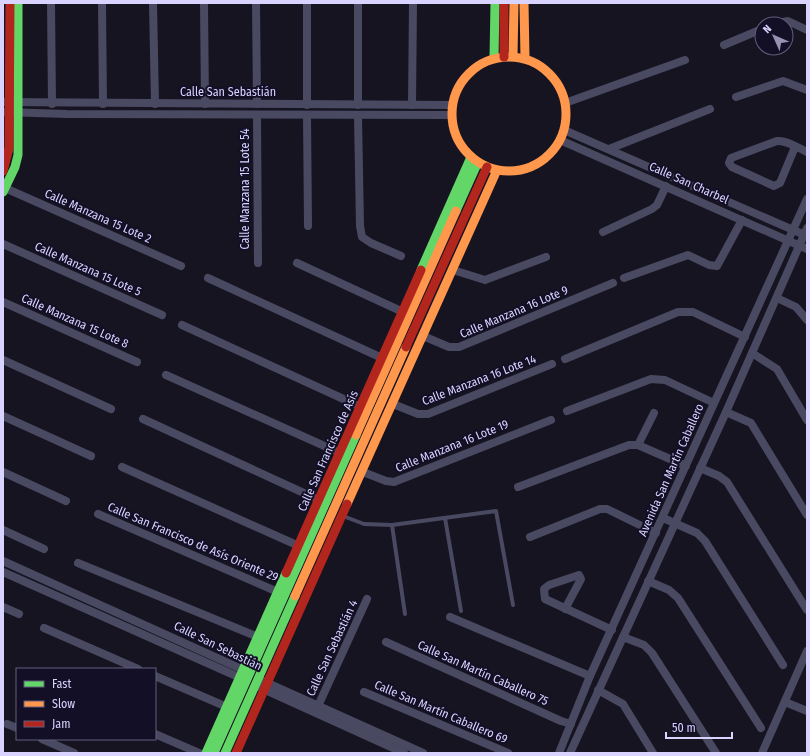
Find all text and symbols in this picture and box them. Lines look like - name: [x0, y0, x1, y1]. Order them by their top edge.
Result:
- north arrow: [754, 16, 794, 56]
- text: N: [760, 22, 774, 36]
- street label: Calle San Sebastián: [180, 85, 276, 99]
- street label: Calle Manzana 15 Lote 54: [238, 128, 252, 250]
- street label: Calle San Charbel: [647, 159, 731, 207]
- street label: Calle Manzana 15 Lote 2: [43, 186, 153, 246]
- street label: Calle Manzana 15 Lote 5: [32, 239, 144, 299]
- street label: Calle Manzana 16 Lote 9: [458, 283, 570, 341]
- street label: Calle Manzana 15 Lote 8: [19, 291, 131, 351]
- street label: Calle Manzana 16 Lote 14: [420, 352, 538, 408]
- street label: Calle San Francisco de Asís: [295, 388, 361, 514]
- street label: Avenida San Martín Caballero: [635, 401, 707, 539]
- street label: Calle Manzana 16 Lote 19: [393, 417, 511, 475]
- street label: Calle San Francisco de Asís Oriente 29: [106, 500, 281, 584]
- street label: Calle San Sebastián 4: [304, 597, 361, 698]
- street label: Calle San Sebastián: [172, 619, 264, 673]
- street label: Calle San Martín Caballero 75: [415, 638, 551, 708]
- legend: [16, 668, 156, 740]
- text: Fast: [52, 677, 71, 691]
- street label: Calle San Martín Caballero 69: [372, 678, 510, 746]
- text: Slow: [52, 697, 75, 711]
- scale bar: [666, 714, 732, 740]
- text: Jam: [52, 717, 70, 731]
- text: 50 m: [672, 721, 696, 735]

